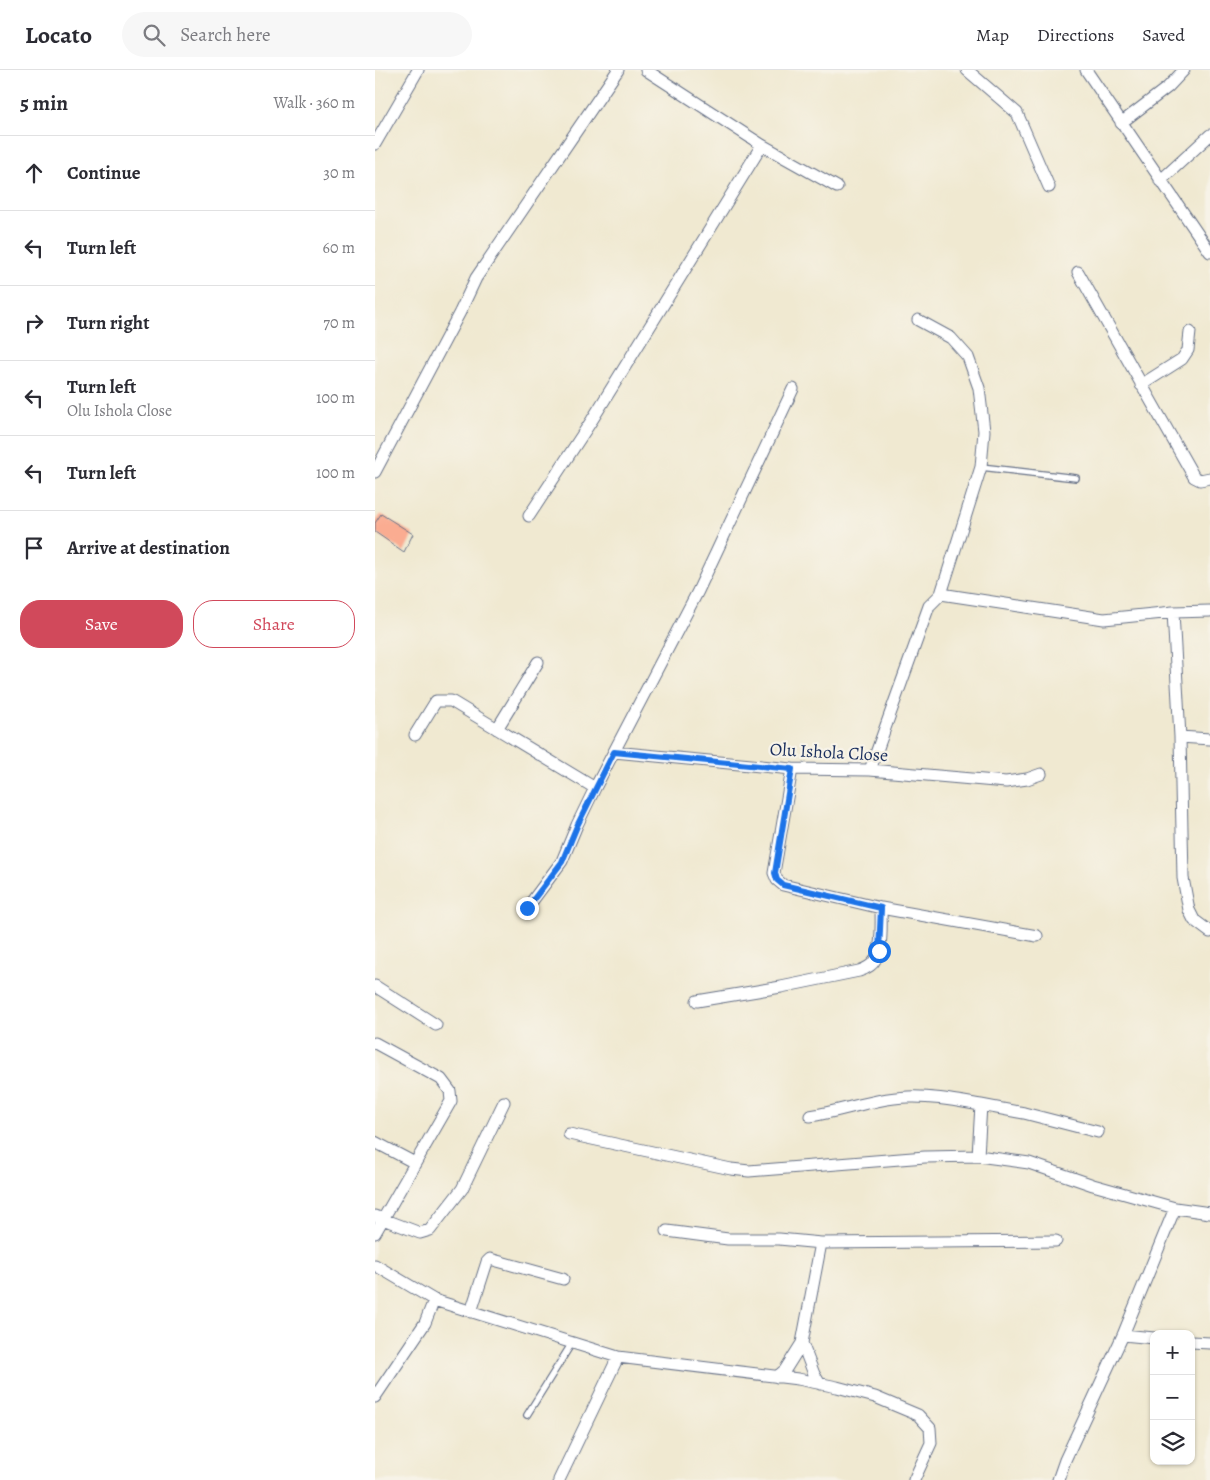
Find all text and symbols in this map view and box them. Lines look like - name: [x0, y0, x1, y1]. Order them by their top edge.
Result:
- search box: [122, 12, 472, 57]
- text: Locato: [25, 19, 92, 51]
- icon: search: [140, 21, 168, 49]
- text: Search here: [180, 22, 271, 48]
- text: Map: [976, 23, 1009, 47]
- text: Directions: [1037, 23, 1114, 47]
- text: Saved: [1142, 23, 1185, 47]
- text: 5 min: [20, 89, 68, 117]
- text: Walk · 360 m: [273, 92, 355, 114]
- icon: ahead: [20, 159, 48, 187]
- text: Continue: [67, 160, 141, 186]
- text: 30 m: [323, 162, 355, 184]
- icon: left: [20, 234, 48, 262]
- text: Turn left: [67, 235, 136, 261]
- text: 60 m: [323, 237, 355, 259]
- icon: right: [20, 309, 48, 337]
- text: Turn right: [67, 310, 149, 336]
- text: 70 m: [323, 312, 355, 334]
- text: Turn left: [67, 374, 136, 400]
- icon: left: [20, 384, 48, 412]
- text: 100 m: [316, 387, 355, 409]
- text: Olu Ishola Close: [67, 400, 172, 422]
- icon: left: [20, 459, 48, 487]
- text: Turn left: [67, 460, 136, 486]
- text: 100 m: [316, 462, 355, 484]
- icon: arrive: [20, 534, 48, 562]
- text: Arrive at destination: [67, 535, 230, 561]
- button: Save: [20, 600, 183, 648]
- button: Share: [193, 600, 355, 648]
- street label: Olu Ishola Close: [769, 737, 889, 767]
- route end: [516, 897, 539, 920]
- route start: [868, 940, 891, 963]
- map controls: [1150, 1330, 1195, 1465]
- button: +: [1150, 1330, 1195, 1375]
- button: −: [1150, 1375, 1195, 1420]
- button: layers: [1150, 1420, 1195, 1465]

